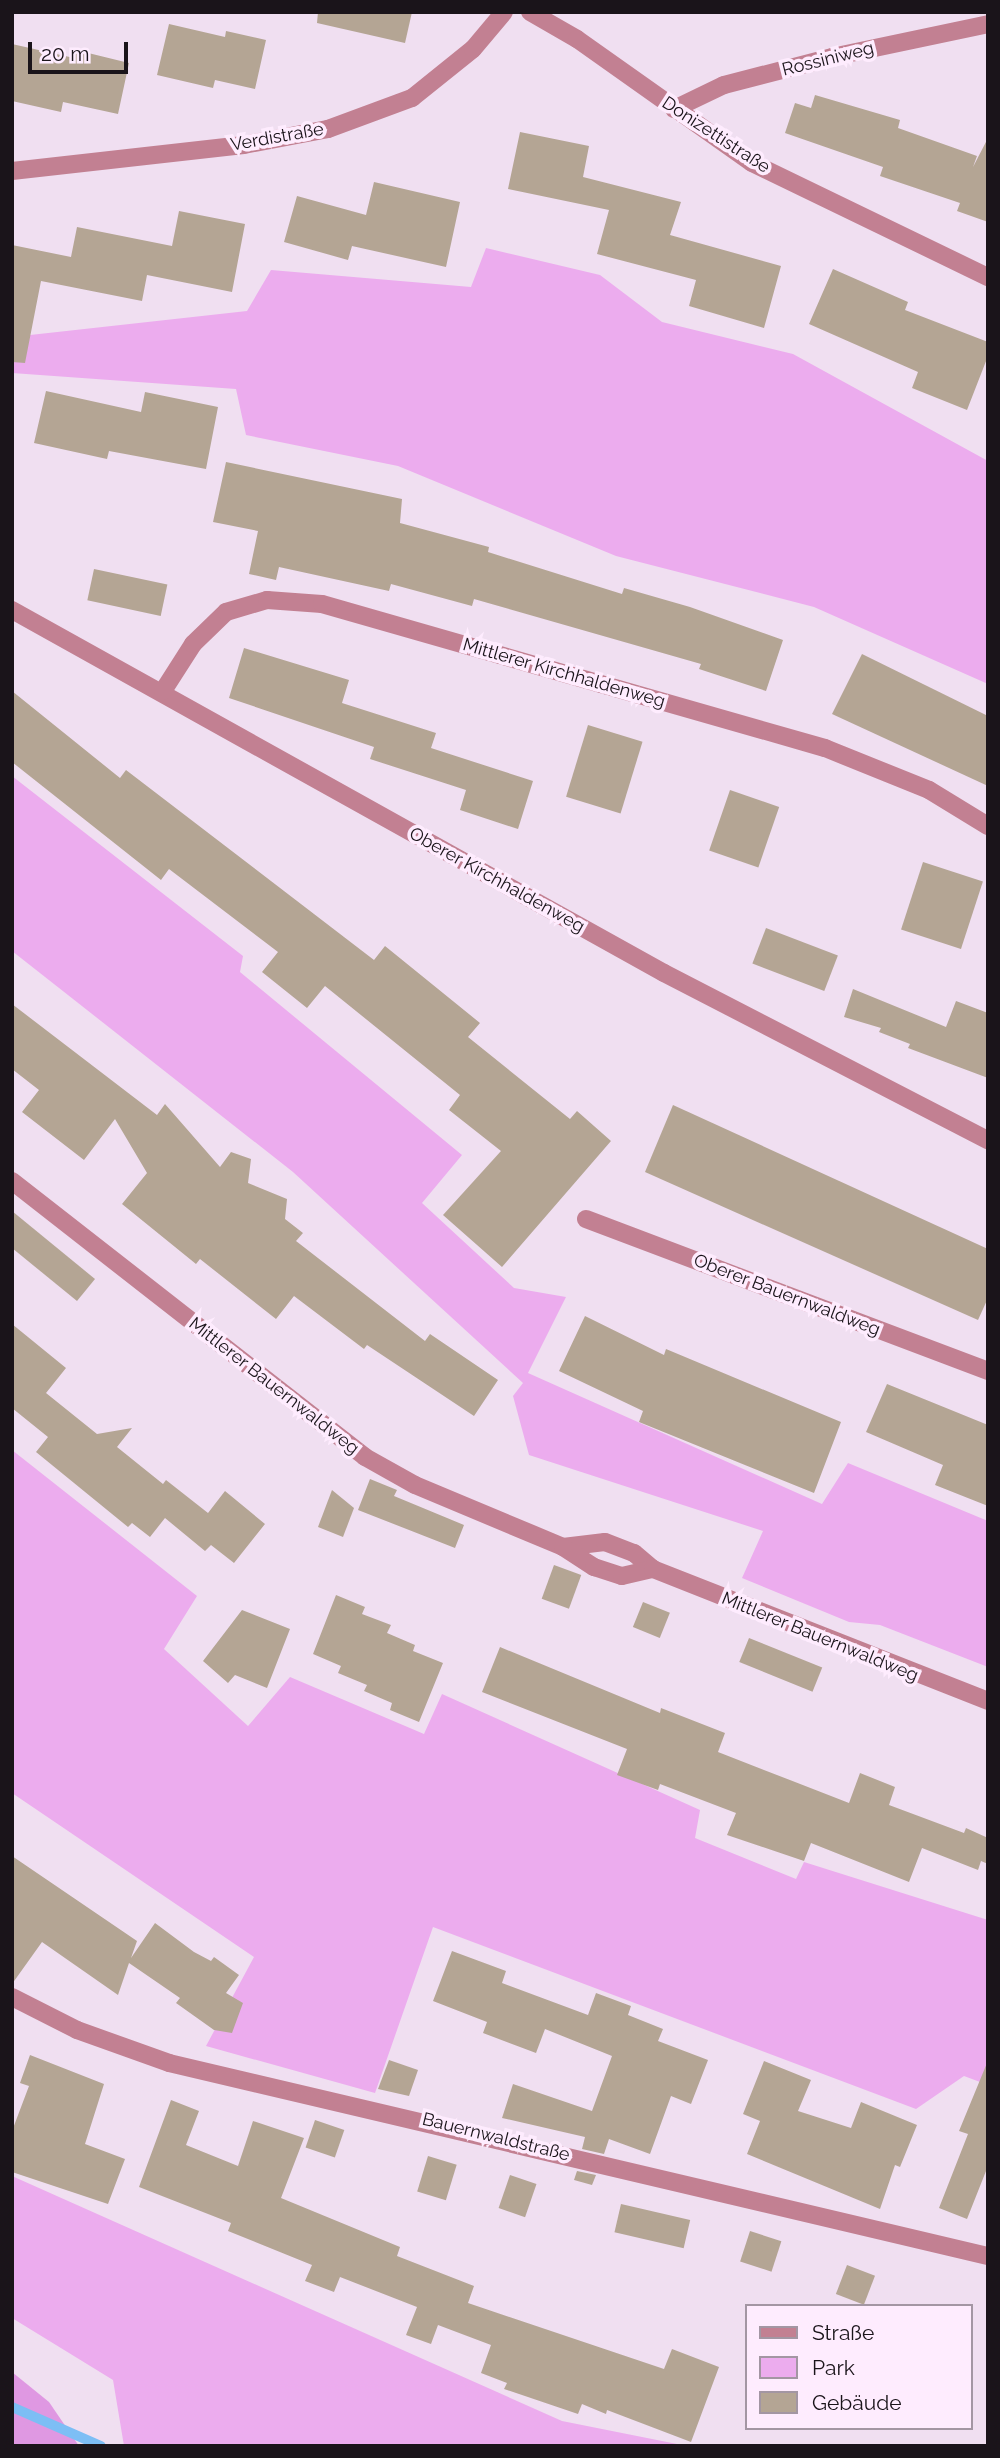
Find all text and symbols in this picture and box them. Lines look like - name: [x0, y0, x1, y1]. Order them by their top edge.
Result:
- scale bar: [32, 28, 131, 72]
- street label: Rossiniweg: [780, 37, 876, 81]
- text: 20 m: [41, 41, 89, 66]
- street label: Donizettistraße: [658, 92, 774, 178]
- street label: Verdistraße: [229, 118, 325, 156]
- street label: Mittlerer Kirchhaldenweg: [460, 634, 668, 712]
- street label: Oberer Kirchhaldenweg: [405, 823, 589, 937]
- street label: Oberer Bauernwaldweg: [690, 1249, 884, 1341]
- street label: Mittlerer Bauernwaldweg: [184, 1313, 364, 1459]
- street label: Mittlerer Bauernwaldweg: [718, 1588, 922, 1686]
- street label: Bauernwaldstraße: [420, 2108, 572, 2166]
- legend: [744, 2304, 972, 2430]
- text: Straße: [812, 2320, 874, 2345]
- text: Park: [812, 2355, 855, 2380]
- text: Gebäude: [812, 2390, 902, 2415]

